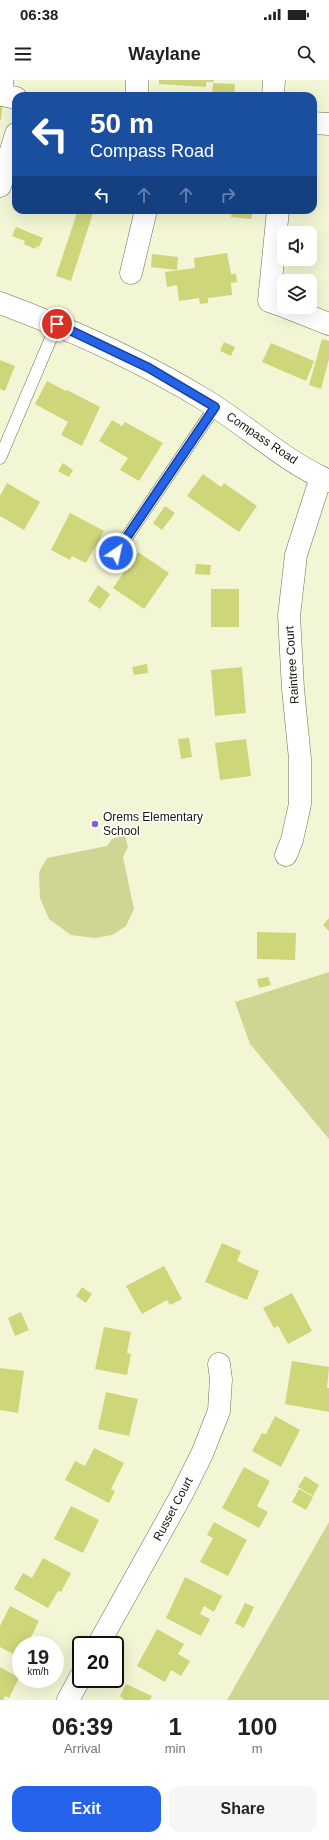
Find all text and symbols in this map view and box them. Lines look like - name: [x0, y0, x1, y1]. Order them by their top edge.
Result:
- text: 06:38: [20, 6, 58, 23]
- icon: menu: [12, 43, 34, 65]
- icon: search: [295, 43, 317, 65]
- text: Waylane: [128, 44, 201, 64]
- icon: left: [24, 108, 76, 160]
- text: 50 m: [90, 108, 154, 139]
- text: Compass Road: [90, 141, 214, 161]
- icon: left: [91, 184, 113, 206]
- icon: ahead: [133, 184, 155, 206]
- icon: ahead: [175, 184, 197, 206]
- icon: right: [217, 184, 239, 206]
- map controls: [277, 226, 317, 314]
- button: sound: [277, 226, 317, 266]
- button: layers: [277, 274, 317, 314]
- pin: [40, 307, 74, 341]
- icon: arrive: [46, 313, 68, 335]
- street label: Compass Road: [224, 409, 300, 467]
- position arrow: [95, 532, 137, 574]
- street label: Raintree Court: [282, 625, 302, 704]
- place label: Orems Elementary School: [103, 810, 203, 838]
- marker: Orems Elementary School: [90, 819, 100, 829]
- street label: Russet Court: [150, 1474, 196, 1543]
- speed limit sign: 20: [72, 1636, 124, 1688]
- text: 19: [27, 1646, 49, 1668]
- text: km/h: [27, 1666, 49, 1677]
- text: 06:39: [52, 1713, 113, 1740]
- text: 1: [168, 1713, 182, 1740]
- text: 100: [237, 1713, 277, 1740]
- text: Arrival: [64, 1741, 101, 1756]
- text: min: [165, 1741, 186, 1756]
- text: m: [252, 1741, 263, 1756]
- button: Exit: [12, 1786, 161, 1832]
- button: Share: [169, 1786, 317, 1832]

